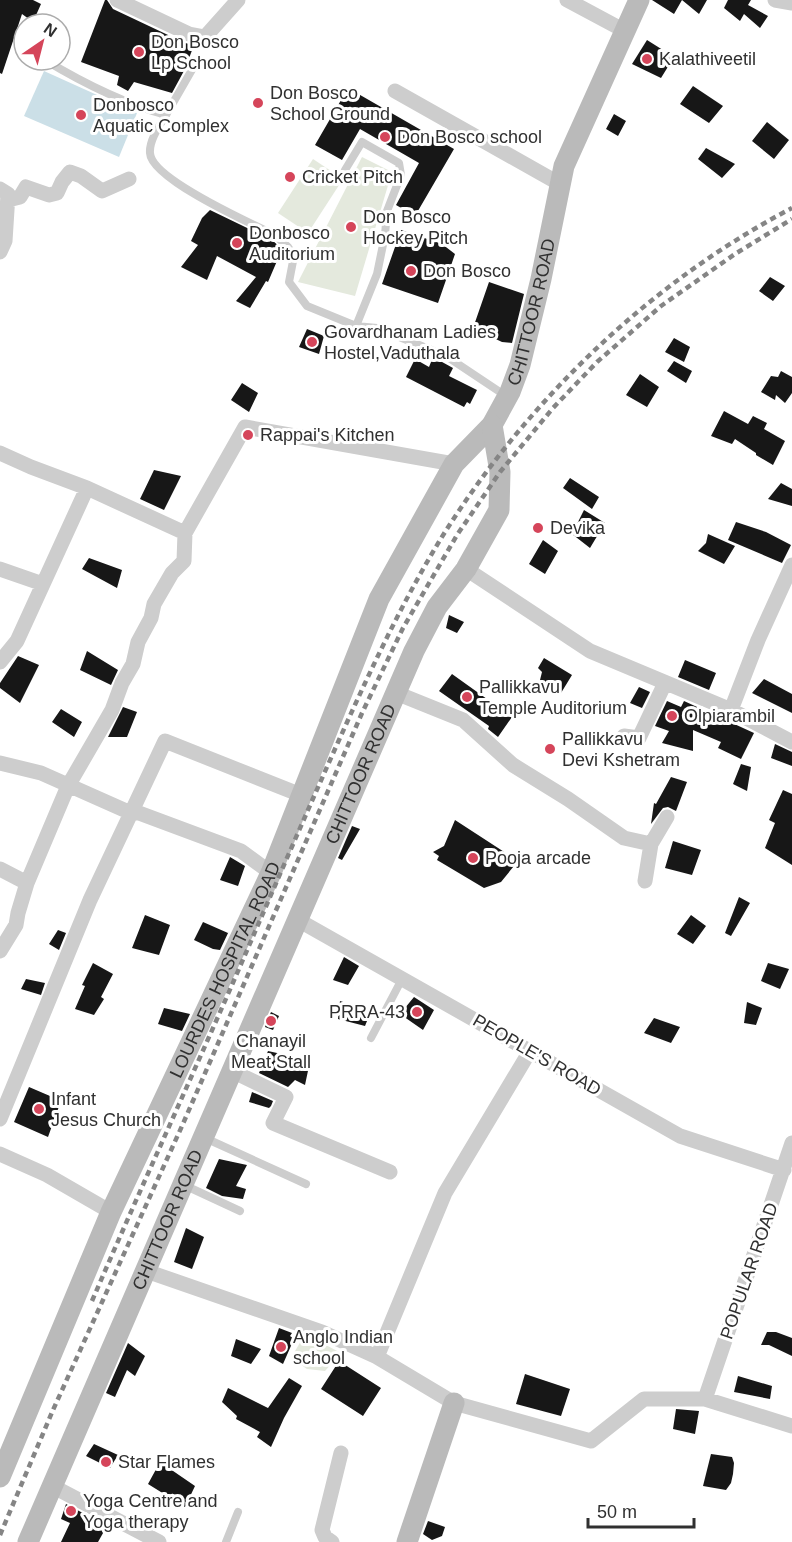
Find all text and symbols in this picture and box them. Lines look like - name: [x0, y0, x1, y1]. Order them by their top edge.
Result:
- north arrow: [12, 12, 72, 72]
- text: N: [41, 20, 60, 40]
- place label: Don Bosco Lp School: [151, 32, 239, 73]
- marker: Don Bosco Lp School: [132, 45, 146, 59]
- place label: Kalathiveetil: [659, 49, 756, 69]
- marker: Kalathiveetil: [640, 52, 654, 66]
- place label: Don Bosco School Ground: [270, 83, 390, 124]
- place label: Donbosco Aquatic Complex: [93, 95, 229, 136]
- marker: Don Bosco School Ground: [251, 96, 265, 110]
- marker: Donbosco Aquatic Complex: [74, 108, 88, 122]
- place label: Don Bosco school: [397, 127, 542, 147]
- marker: Don Bosco school: [378, 130, 392, 144]
- place label: Cricket Pitch: [302, 167, 403, 187]
- marker: Cricket Pitch: [283, 170, 297, 184]
- place label: Don Bosco Hockey Pitch: [363, 207, 468, 248]
- marker: Don Bosco Hockey Pitch: [344, 220, 358, 234]
- place label: Donbosco Auditorium: [249, 223, 335, 264]
- marker: Donbosco Auditorium: [230, 236, 244, 250]
- street label: CHITTOOR ROAD: [503, 237, 559, 388]
- place label: Don Bosco: [423, 261, 511, 281]
- marker: Don Bosco: [404, 264, 418, 278]
- place label: Govardhanam Ladies Hostel,Vaduthala: [324, 322, 496, 363]
- marker: Govardhanam Ladies Hostel,Vaduthala: [305, 335, 319, 349]
- place label: Rappai's Kitchen: [260, 425, 395, 445]
- marker: Rappai's Kitchen: [241, 428, 255, 442]
- place label: Devika: [550, 518, 606, 538]
- marker: Devika: [531, 521, 545, 535]
- place label: Pallikkavu Temple Auditorium: [479, 677, 627, 718]
- marker: Pallikkavu Temple Auditorium: [460, 690, 474, 704]
- street label: CHITTOOR ROAD: [322, 701, 400, 847]
- place label: Olpiarambil: [684, 706, 775, 726]
- marker: Olpiarambil: [665, 709, 679, 723]
- place label: Pallikkavu Devi Kshetram: [562, 729, 680, 770]
- marker: Pallikkavu Devi Kshetram: [543, 742, 557, 756]
- place label: Pooja arcade: [485, 848, 591, 868]
- marker: Pooja arcade: [466, 851, 480, 865]
- street label: LOURDES HOSPITAL ROAD: [166, 859, 284, 1081]
- place label: PRRA-43: [329, 1002, 405, 1022]
- marker: PRRA-43: [410, 1005, 424, 1019]
- street label: PEOPLE'S ROAD: [469, 1010, 605, 1100]
- marker: Chanayil Meat Stall: [264, 1014, 278, 1028]
- place label: Chanayil Meat Stall: [231, 1031, 311, 1072]
- place label: Infant Jesus Church: [51, 1089, 161, 1130]
- marker: Infant Jesus Church: [32, 1102, 46, 1116]
- street label: CHITTOOR ROAD: [128, 1147, 207, 1293]
- street label: POPULAR ROAD: [716, 1200, 782, 1342]
- place label: Anglo Indian school: [293, 1327, 393, 1368]
- marker: Anglo Indian school: [274, 1340, 288, 1354]
- place label: Star Flames: [118, 1452, 215, 1472]
- marker: Star Flames: [99, 1455, 113, 1469]
- place label: Yoga Centre and Yoga therapy: [83, 1491, 217, 1532]
- scale bar: [588, 1491, 694, 1529]
- text: 50 m: [597, 1502, 637, 1522]
- marker: Yoga Centre and Yoga therapy: [64, 1504, 78, 1518]

